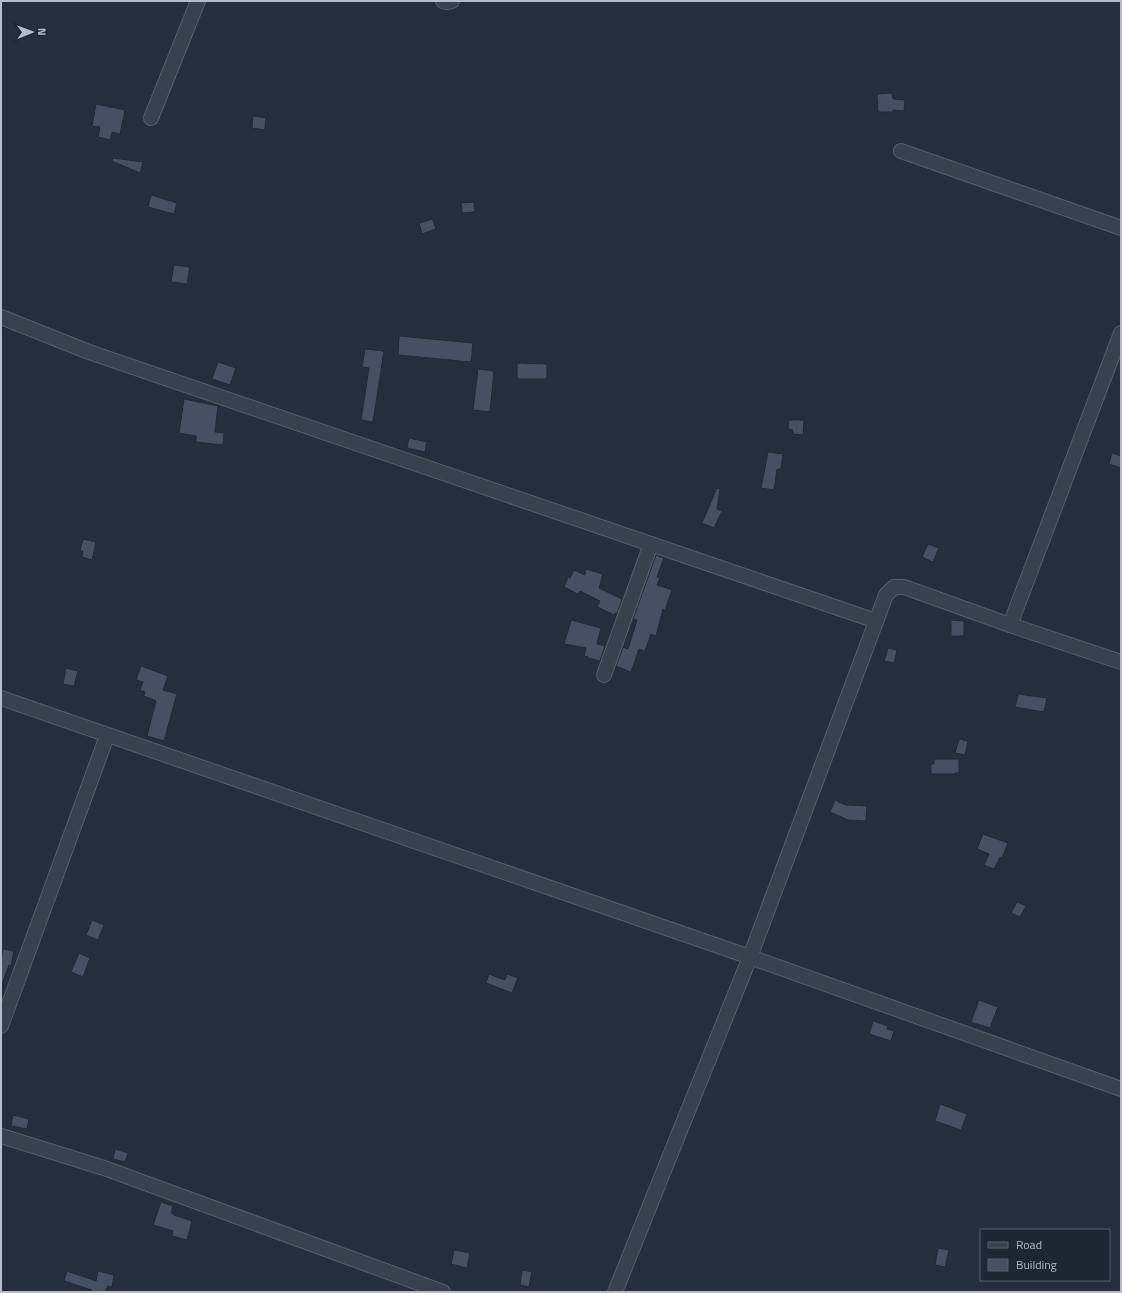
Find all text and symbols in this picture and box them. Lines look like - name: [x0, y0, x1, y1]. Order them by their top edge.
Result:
- north arrow: [12, 12, 52, 52]
- text: N: [34, 28, 50, 36]
- legend: [980, 1229, 1110, 1281]
- text: Road: [1016, 1235, 1042, 1254]
- text: Building: [1016, 1255, 1057, 1274]

